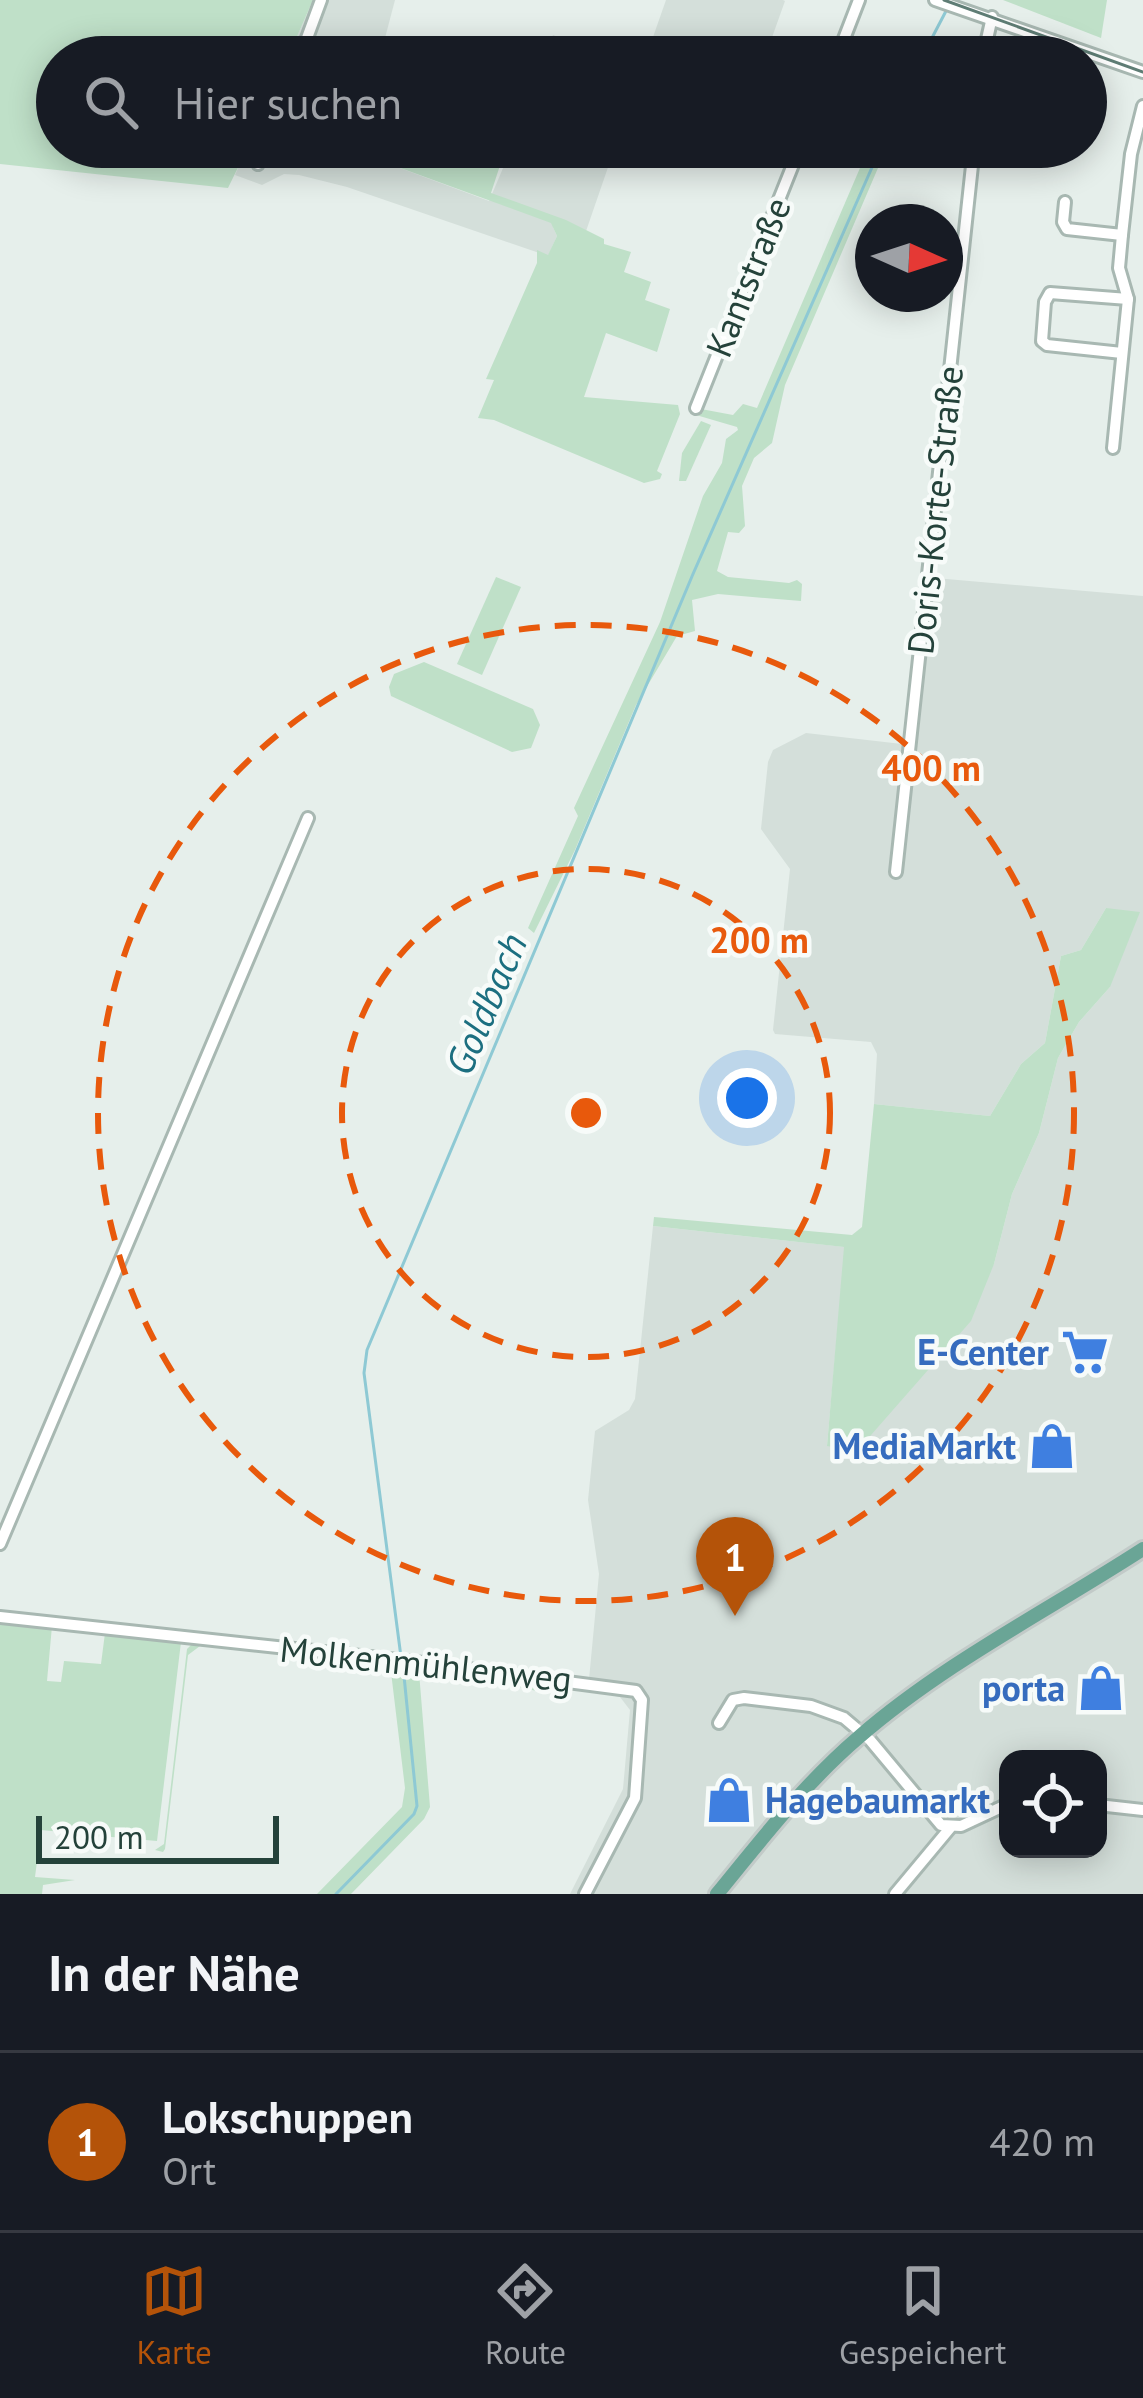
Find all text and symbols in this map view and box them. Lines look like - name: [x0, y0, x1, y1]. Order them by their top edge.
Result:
- search box: [36, 36, 1107, 168]
- icon: search: [78, 69, 144, 135]
- text: Hier suchen: [174, 73, 402, 131]
- street label: Kantstraße: [694, 190, 801, 363]
- north arrow: [855, 204, 963, 312]
- street label: Doris-Korte-Straße: [896, 363, 973, 656]
- text: 400 m: [881, 744, 981, 791]
- text: 200 m: [709, 916, 809, 963]
- water label: Goldbach: [433, 925, 538, 1082]
- your location: [717, 1068, 777, 1128]
- centre of rings: [565, 1092, 607, 1134]
- supermarket icon: E-Center: [1060, 1327, 1110, 1377]
- place label: E-Center: [917, 1328, 1049, 1375]
- shop icon: MediaMarkt: [1027, 1421, 1077, 1471]
- place label: MediaMarkt: [832, 1422, 1016, 1469]
- pin: 1: [696, 1517, 774, 1616]
- street label: Molkenmühlenweg: [278, 1625, 574, 1702]
- shop icon: porta: [1076, 1663, 1126, 1713]
- place label: porta: [982, 1664, 1065, 1711]
- map controls: [999, 1750, 1107, 1858]
- button: locate: [999, 1750, 1107, 1858]
- shop icon: Hagebaumarkt: [704, 1775, 754, 1825]
- place label: Hagebaumarkt: [765, 1776, 991, 1823]
- scale bar: [36, 1810, 279, 1863]
- text: 200 m: [54, 1815, 144, 1858]
- text: In der Nähe: [48, 1939, 300, 2005]
- text: Lokschuppen: [162, 2087, 413, 2145]
- text: 1: [76, 2116, 98, 2167]
- text: 420 m: [989, 2116, 1095, 2167]
- text: Ort: [162, 2145, 216, 2196]
- tab: Karte: [137, 2258, 212, 2373]
- tab: Route: [485, 2258, 566, 2373]
- tab: Gespeichert: [839, 2258, 1006, 2373]

